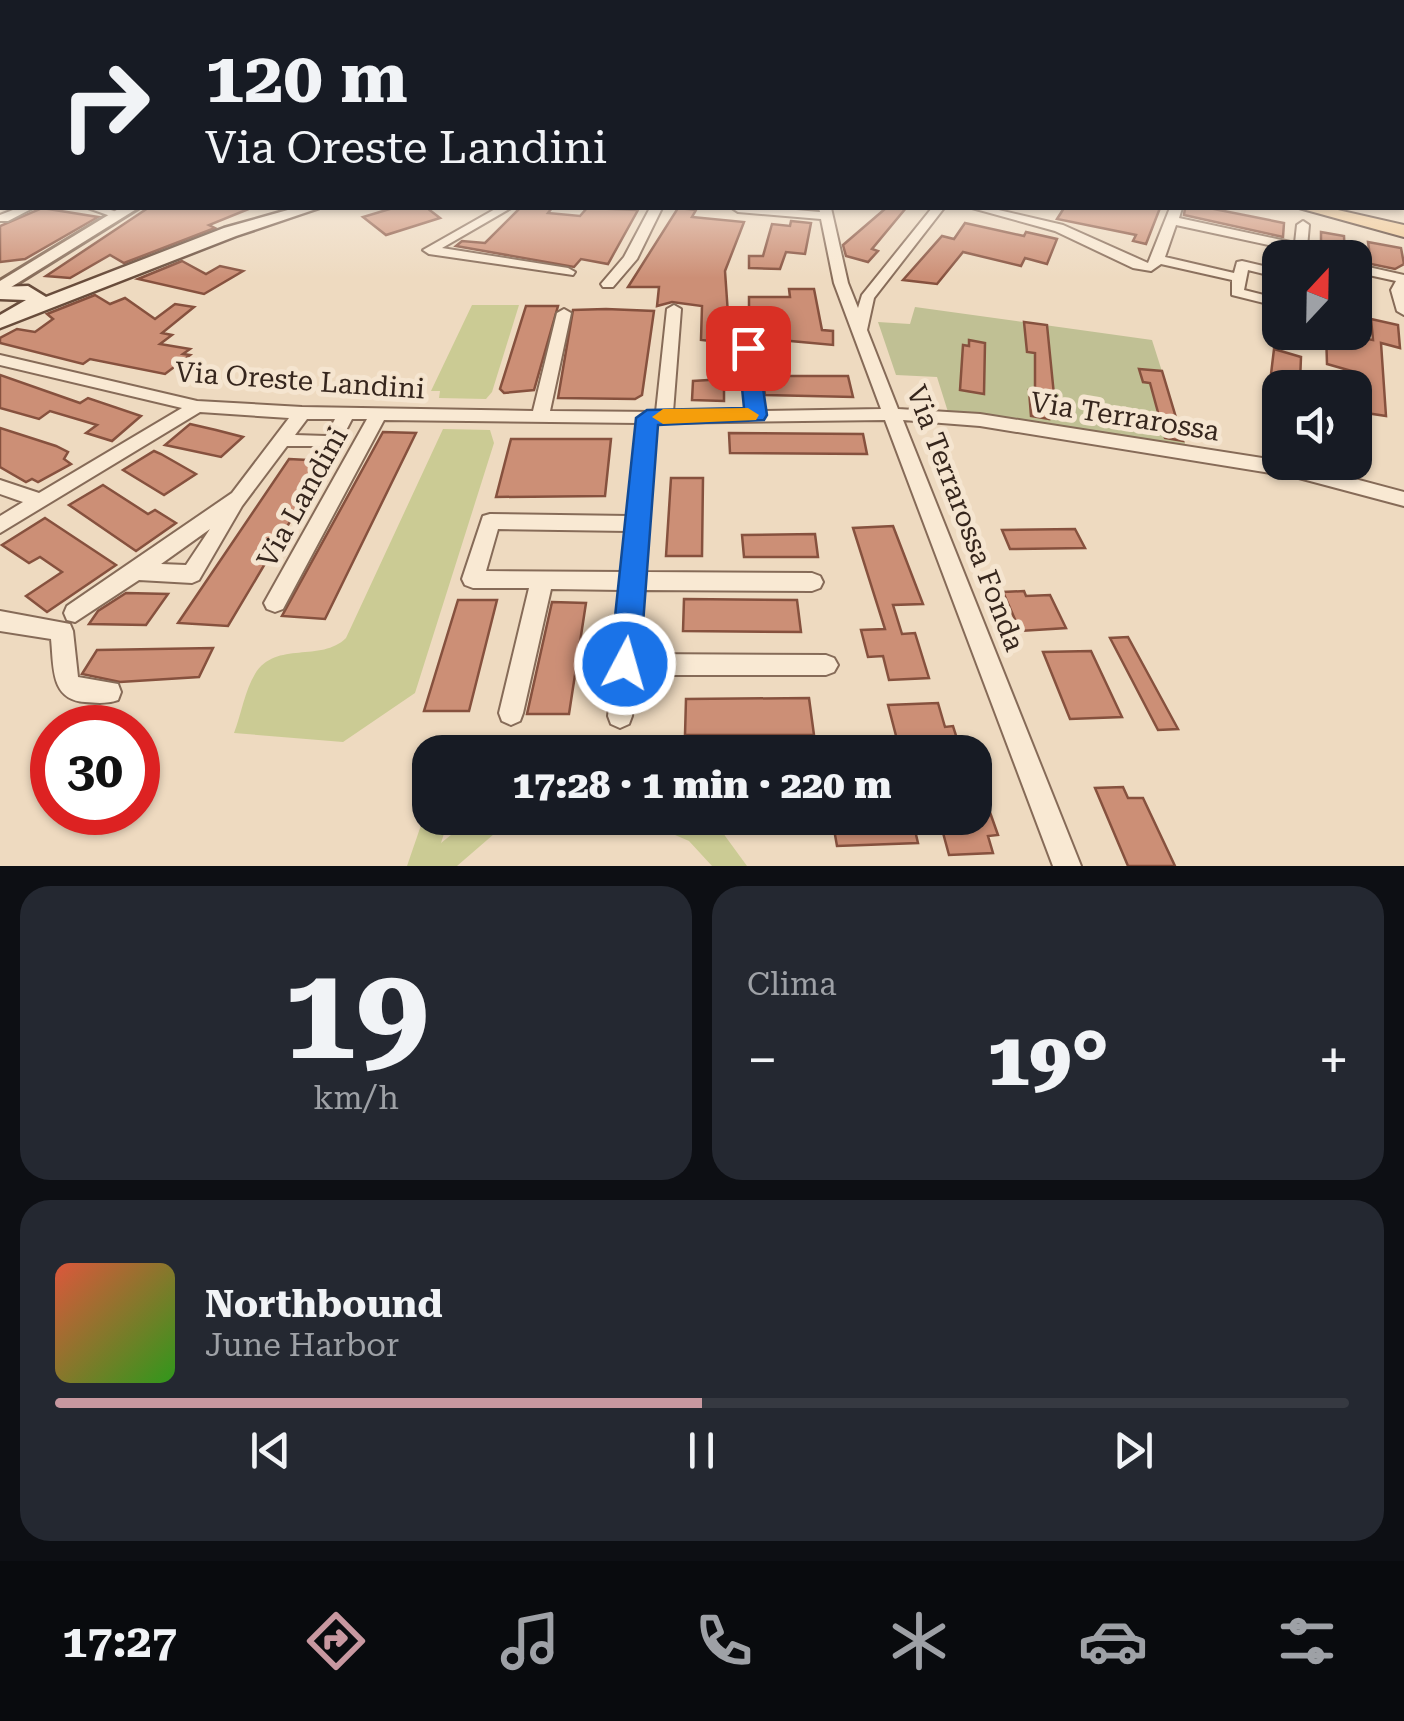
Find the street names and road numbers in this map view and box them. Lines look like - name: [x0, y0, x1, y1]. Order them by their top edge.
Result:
- street label: Via Oreste Landini: [174, 355, 426, 406]
- street label: Via Terrarossa Fonda: [900, 381, 1031, 656]
- street label: Via Terrarossa: [1028, 385, 1222, 448]
- street label: Via Landini: [250, 421, 355, 573]

